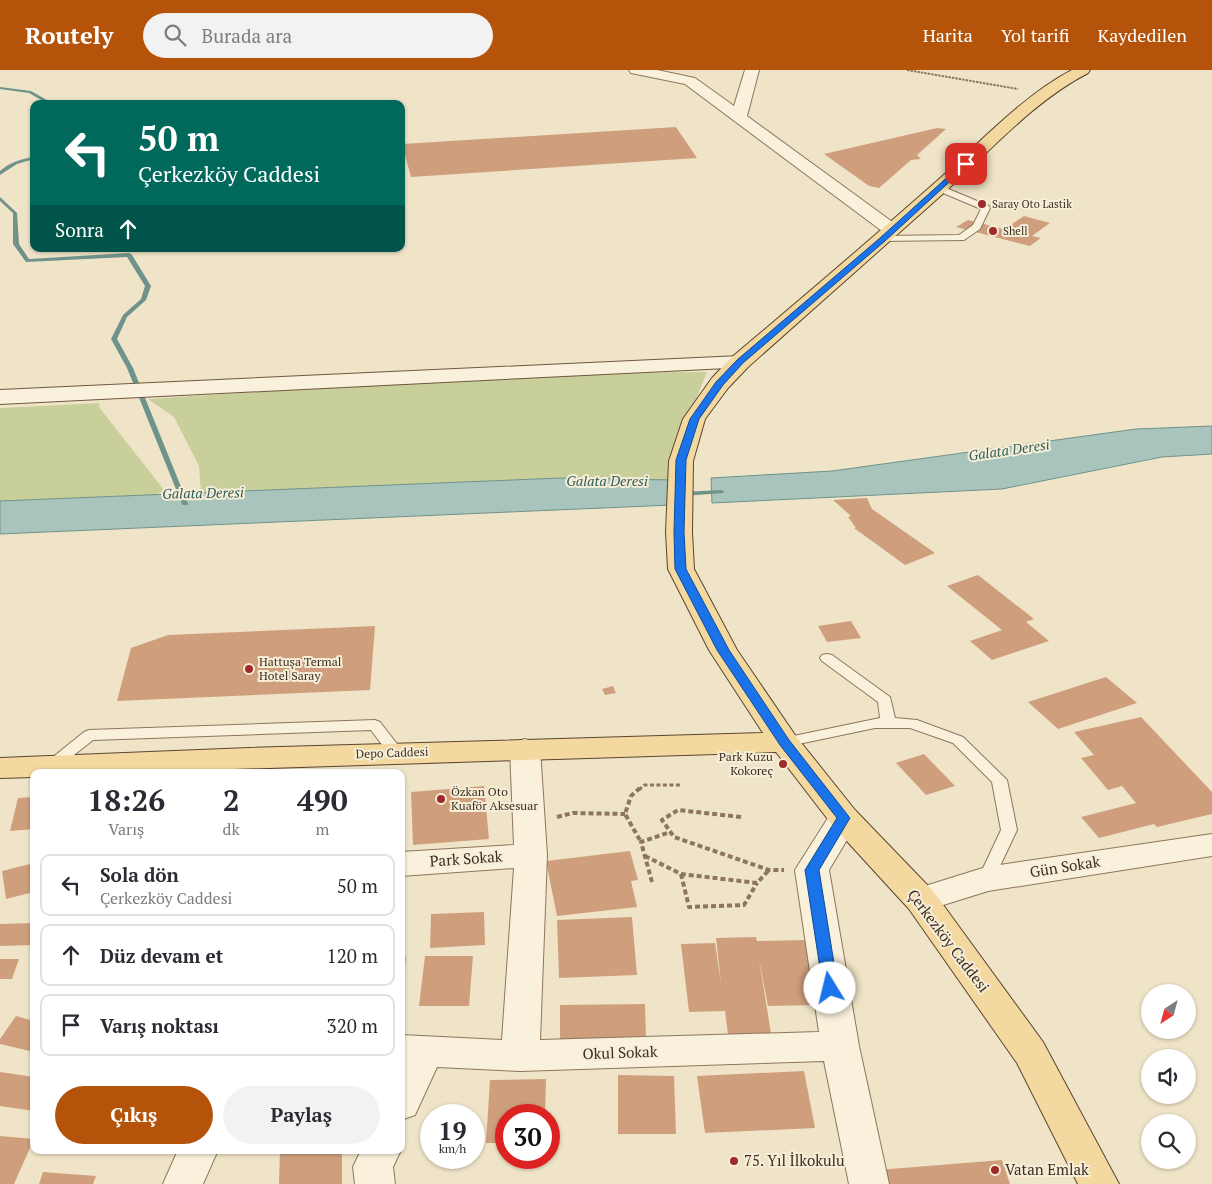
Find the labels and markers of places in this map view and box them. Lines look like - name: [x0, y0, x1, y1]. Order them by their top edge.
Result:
- pin: [945, 143, 987, 185]
- place label: Saray Oto Lastik: [992, 197, 1072, 211]
- marker: Saray Oto Lastik: [976, 198, 988, 210]
- place label: Shell: [1003, 224, 1028, 238]
- marker: Shell: [987, 225, 999, 237]
- place label: Hattuşa Termal Hotel Saray: [259, 654, 342, 683]
- marker: Hattuşa Termal Hotel Saray: [243, 663, 255, 675]
- place label: Park Kuzu Kokoreç: [719, 749, 773, 778]
- marker: Park Kuzu Kokoreç: [777, 758, 789, 770]
- place label: Özkan Oto Kuaför Aksesuar: [451, 784, 538, 813]
- marker: Özkan Oto Kuaför Aksesuar: [435, 793, 447, 805]
- place label: 75. Yıl İlkokulu: [744, 1150, 845, 1170]
- marker: 75. Yıl İlkokulu: [728, 1155, 740, 1167]
- place label: Vatan Emlak: [1005, 1159, 1089, 1179]
- marker: Vatan Emlak: [989, 1164, 1001, 1176]

